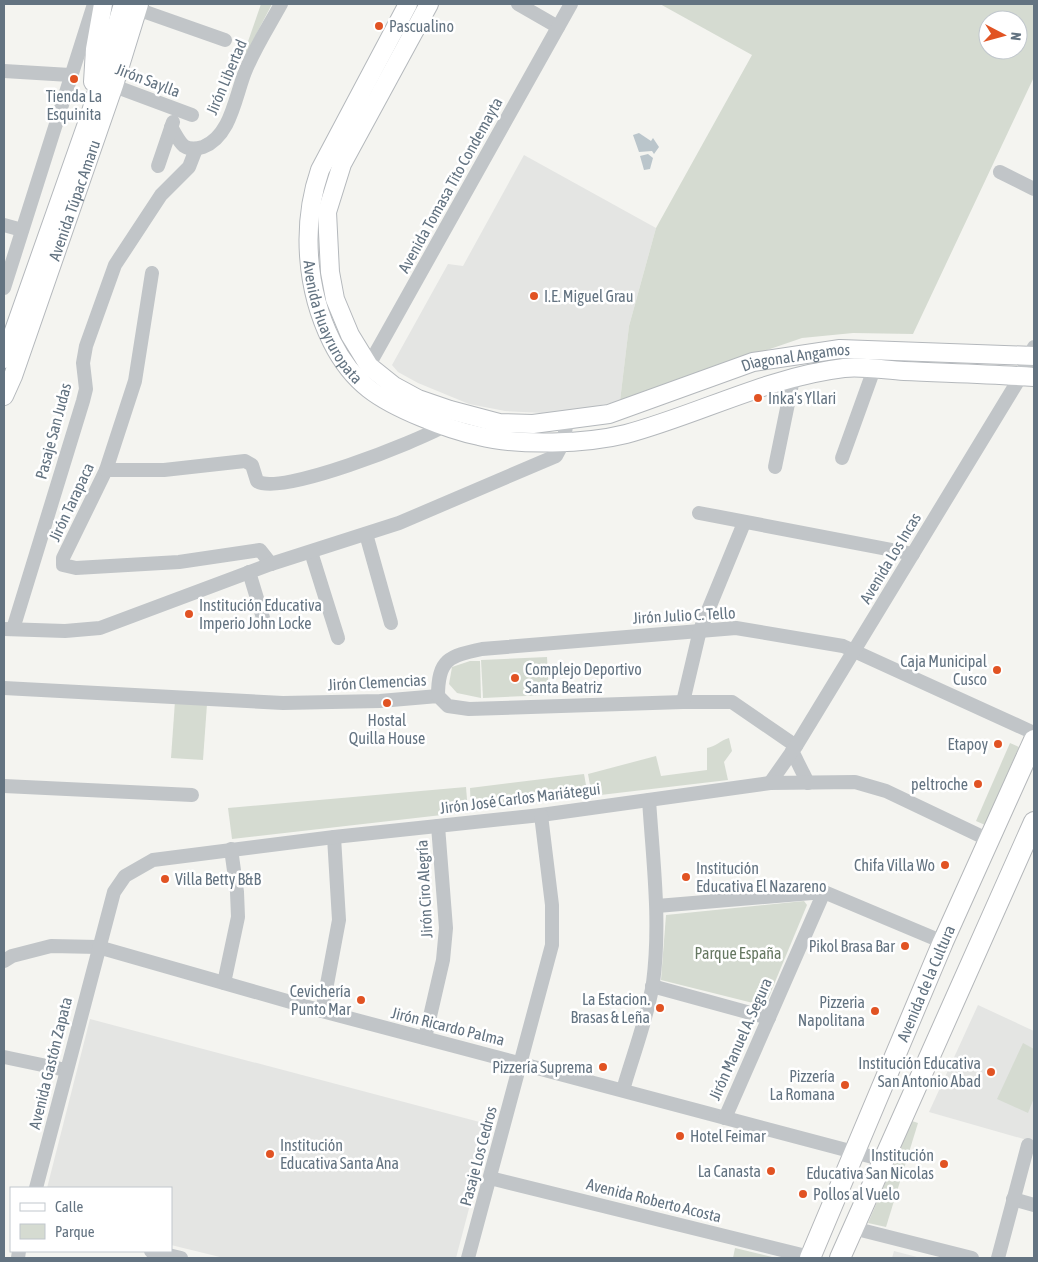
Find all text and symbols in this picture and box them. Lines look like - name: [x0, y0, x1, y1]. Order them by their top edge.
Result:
- north arrow: [978, 10, 1028, 60]
- place label: Pascualino: [389, 17, 454, 35]
- marker: Pascualino: [373, 20, 385, 32]
- text: N: [1008, 31, 1024, 41]
- street label: Jirón Libertad: [202, 37, 250, 117]
- street label: Jirón Saylla: [113, 59, 183, 101]
- marker: Tienda La Esquinita: [68, 73, 80, 85]
- place label: Tienda La Esquinita: [46, 87, 102, 124]
- street label: Avenida Tomasa Tito Condemayta: [394, 94, 507, 276]
- street label: Avenida Túpac Amaru: [45, 137, 103, 263]
- street label: Avenida Huayruropata: [300, 259, 366, 387]
- place label: I.E. Miguel Grau: [544, 287, 634, 306]
- marker: I.E. Miguel Grau: [528, 290, 540, 302]
- street label: Diagonal Angamos: [739, 340, 851, 375]
- street label: Pasaje San Judas: [32, 381, 76, 481]
- place label: Inka's Yllari: [768, 389, 836, 407]
- marker: Inka's Yllari: [752, 392, 764, 404]
- street label: Jirón Tarapaca: [45, 460, 98, 545]
- street label: Avenida Los Incas: [856, 509, 924, 607]
- place label: Institución Educativa Imperio John Locke: [199, 596, 322, 633]
- street label: Jirón Julio C. Tello: [632, 603, 736, 627]
- marker: Institución Educativa Imperio John Locke: [183, 608, 195, 620]
- place label: Caja Municipal Cusco: [900, 652, 988, 688]
- place label: Complejo Deportivo Santa Beatriz: [525, 660, 642, 696]
- marker: Caja Municipal Cusco: [991, 664, 1003, 676]
- street label: Jirón Clemencias: [327, 670, 427, 694]
- marker: Complejo Deportivo Santa Beatriz: [509, 672, 521, 684]
- marker: Hostal Quilla House: [381, 697, 393, 709]
- place label: Hostal Quilla House: [349, 711, 425, 747]
- place label: Etapoy: [948, 735, 988, 754]
- marker: Etapoy: [992, 738, 1004, 750]
- place label: peltroche: [911, 775, 968, 794]
- marker: peltroche: [972, 778, 984, 790]
- street label: Jirón José Carlos Mariátegui: [439, 779, 601, 818]
- street label: Jirón Ciro Alegría: [412, 839, 437, 939]
- place label: Chifa Villa Wo: [854, 856, 935, 874]
- place label: Institución Educativa El Nazareno: [696, 859, 826, 895]
- marker: Chifa Villa Wo: [939, 859, 951, 871]
- place label: Villa Betty B&B: [175, 870, 261, 889]
- marker: Institución Educativa El Nazareno: [680, 871, 692, 883]
- marker: Villa Betty B&B: [159, 873, 171, 885]
- street label: Avenida de la Cultura: [893, 922, 958, 1044]
- place label: Pikol Brasa Bar: [809, 937, 895, 955]
- marker: Pikol Brasa Bar: [899, 940, 911, 952]
- park label: Parque España: [694, 944, 782, 963]
- street label: Jirón Manuel A. Segura: [705, 975, 776, 1103]
- place label: Cevichería Punto Mar: [290, 982, 351, 1018]
- place label: La Estacion. Brasas & Leña: [570, 990, 650, 1026]
- place label: Pizzeria Napolitana: [798, 993, 865, 1030]
- marker: Cevichería Punto Mar: [355, 994, 367, 1006]
- street label: Avenida Gastón Zapata: [25, 995, 76, 1131]
- marker: La Estacion. Brasas & Leña: [654, 1002, 666, 1014]
- street label: Jirón Ricardo Palma: [389, 1003, 507, 1049]
- marker: Pizzeria Napolitana: [869, 1005, 881, 1017]
- place label: Institución Educativa San Antonio Abad: [858, 1054, 981, 1090]
- place label: Pizzería Suprema: [492, 1058, 593, 1077]
- marker: Pizzería Suprema: [597, 1061, 609, 1073]
- marker: Institución Educativa San Antonio Abad: [985, 1066, 997, 1078]
- place label: Pizzería La Romana: [769, 1067, 835, 1103]
- marker: Pizzería La Romana: [839, 1079, 851, 1091]
- street label: Pasaje Los Cedros: [456, 1104, 501, 1208]
- place label: Hotel Feimar: [690, 1127, 766, 1145]
- marker: Hotel Feimar: [674, 1130, 686, 1142]
- place label: Institución Educativa Santa Ana: [280, 1136, 399, 1172]
- place label: Institución Educativa San Nicolas: [806, 1146, 934, 1182]
- marker: Institución Educativa Santa Ana: [264, 1148, 276, 1160]
- marker: Institución Educativa San Nicolas: [938, 1158, 950, 1170]
- place label: La Canasta: [698, 1162, 761, 1180]
- marker: La Canasta: [765, 1165, 777, 1177]
- street label: Avenida Roberto Acosta: [585, 1175, 723, 1225]
- place label: Pollos al Vuelo: [813, 1185, 900, 1203]
- legend: [10, 1187, 172, 1252]
- marker: Pollos al Vuelo: [797, 1188, 809, 1200]
- text: Calle: [55, 1198, 84, 1215]
- text: Parque: [55, 1223, 95, 1240]

